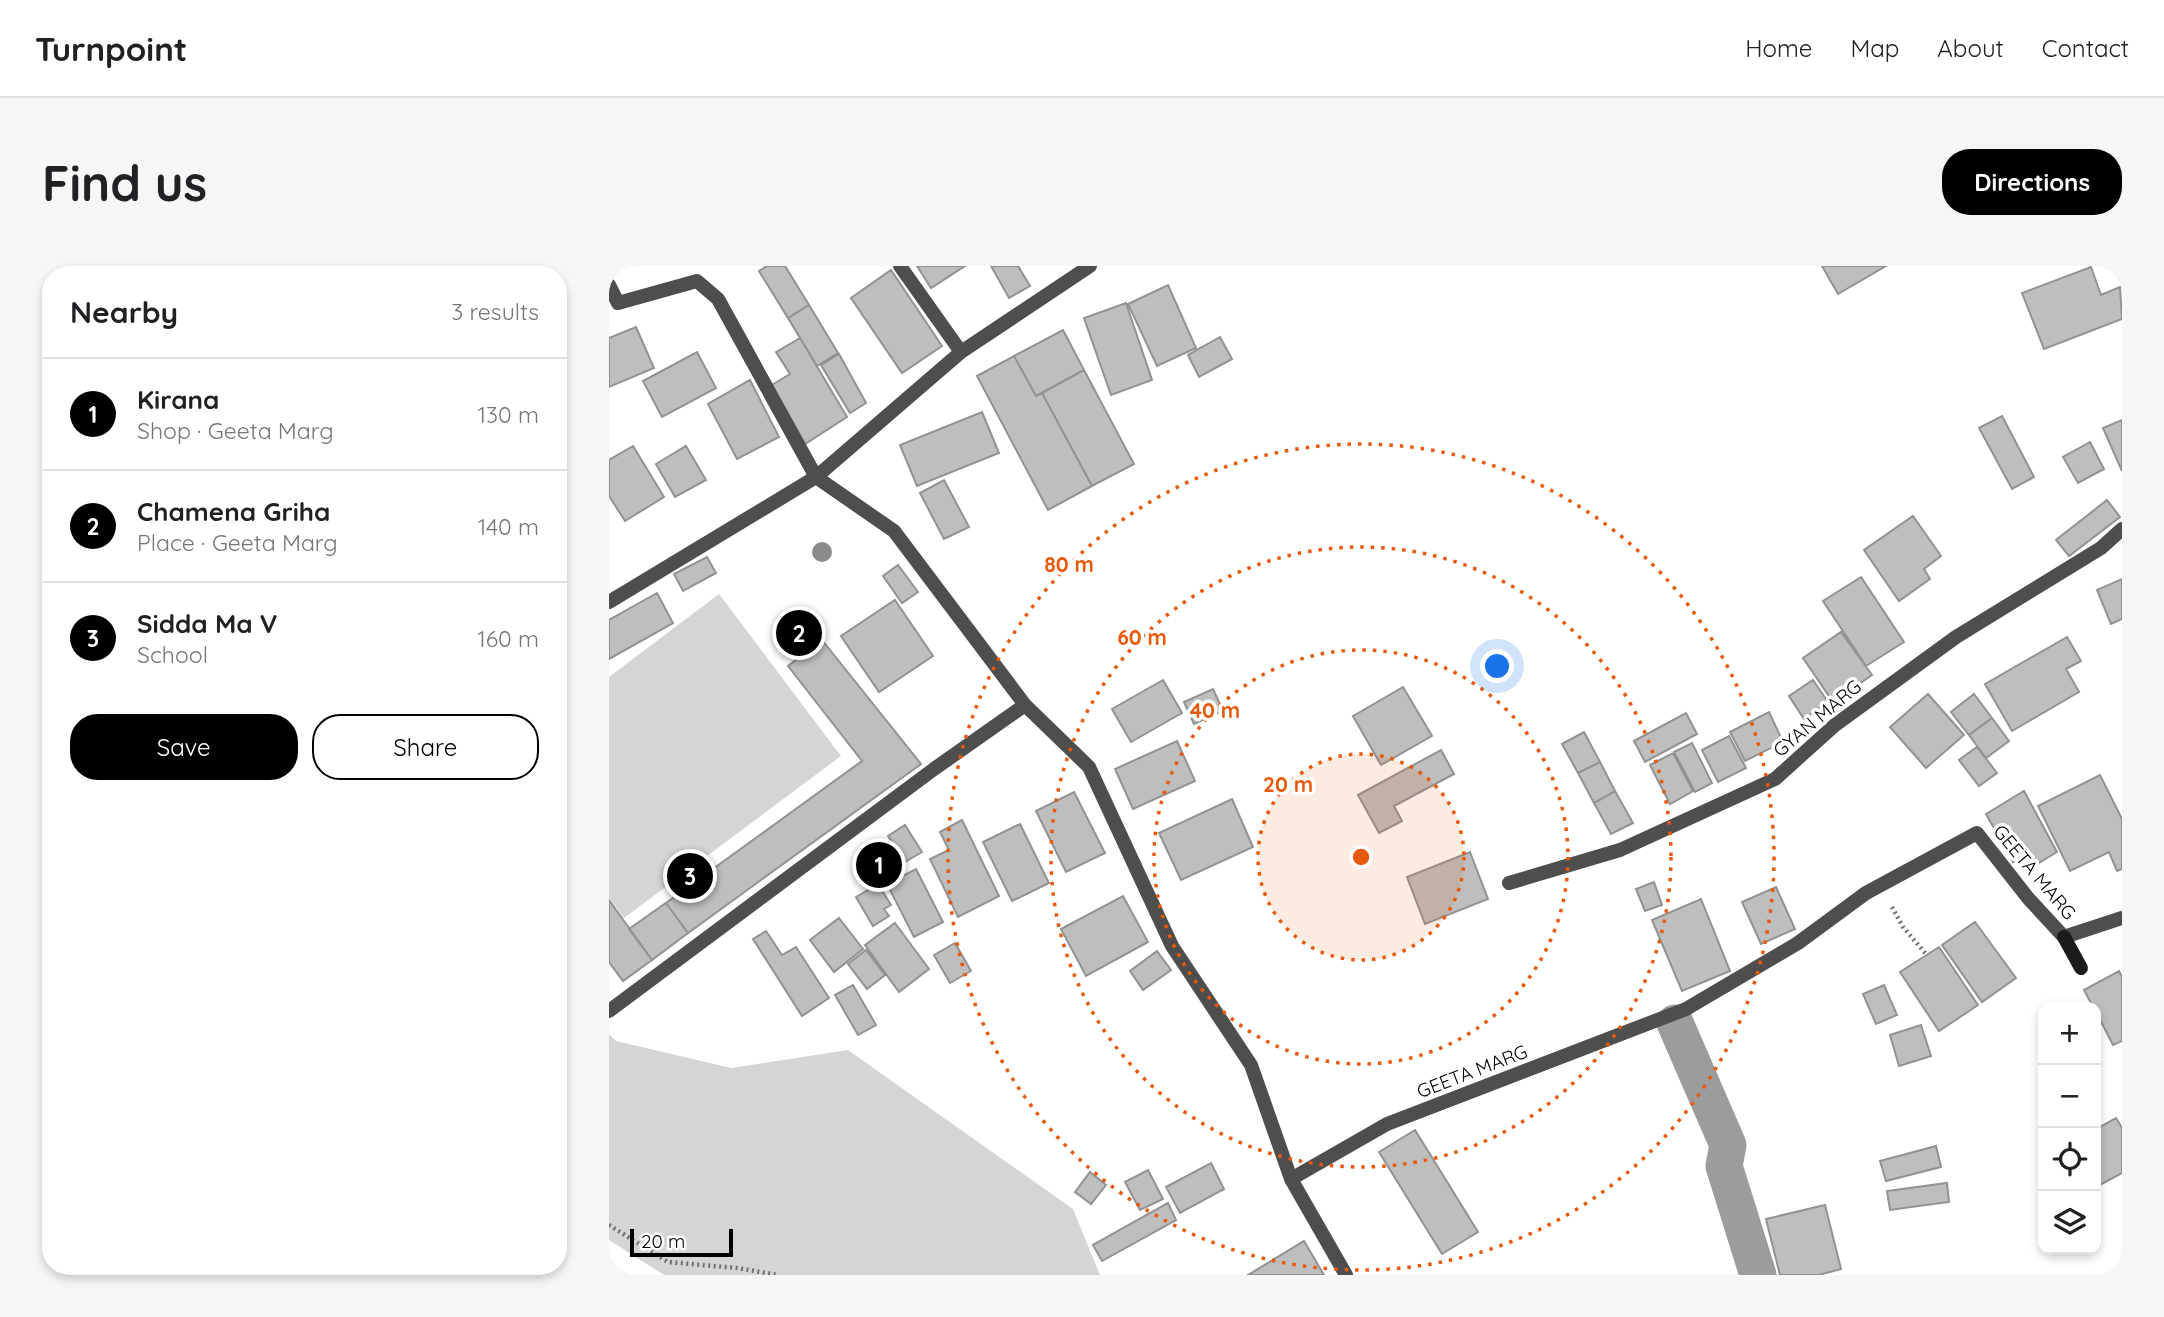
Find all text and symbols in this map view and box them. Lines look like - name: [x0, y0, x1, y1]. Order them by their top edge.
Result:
- text: Turnpoint: [35, 28, 187, 69]
- text: Home: [1745, 33, 1812, 63]
- text: Map: [1850, 33, 1899, 63]
- text: About: [1937, 33, 2004, 63]
- text: Contact: [2042, 33, 2129, 63]
- button: Directions: [1942, 149, 2122, 215]
- text: Find us: [42, 152, 207, 213]
- text: Nearby: [70, 293, 178, 331]
- text: 3 results: [451, 297, 539, 326]
- text: Kirana: [137, 383, 219, 416]
- text: 1: [89, 400, 97, 429]
- text: 130 m: [477, 400, 539, 429]
- text: Shop · Geeta Marg: [137, 416, 334, 445]
- text: Chamena Griha: [137, 495, 330, 528]
- text: 2: [86, 512, 100, 541]
- text: 140 m: [478, 512, 539, 541]
- text: Place · Geeta Marg: [137, 528, 338, 557]
- text: 80 m: [1044, 551, 1094, 577]
- text: Sidda Ma V: [137, 607, 277, 640]
- pin: 2: [776, 607, 822, 659]
- text: 3: [87, 624, 99, 653]
- text: 160 m: [477, 624, 539, 653]
- text: 60 m: [1117, 624, 1167, 650]
- text: School: [137, 640, 208, 669]
- your location: [1480, 649, 1514, 683]
- street label: GYAN MARG: [1768, 674, 1866, 762]
- text: 40 m: [1190, 697, 1240, 723]
- button: Save: [70, 714, 298, 780]
- button: Share: [312, 714, 539, 780]
- text: 20 m: [1263, 771, 1313, 797]
- street label: GEETA MARG: [1988, 820, 2082, 924]
- pin: 1: [856, 839, 902, 891]
- centre of rings: [1349, 845, 1373, 869]
- pin: 3: [667, 850, 713, 902]
- map controls: [2038, 1002, 2101, 1254]
- button: +: [2038, 1002, 2101, 1065]
- street label: GEETA MARG: [1413, 1039, 1531, 1103]
- button: −: [2038, 1065, 2101, 1128]
- button: locate: [2038, 1128, 2101, 1191]
- button: layers: [2038, 1191, 2101, 1254]
- scale bar: [630, 1226, 733, 1258]
- text: 20 m: [641, 1229, 685, 1253]

